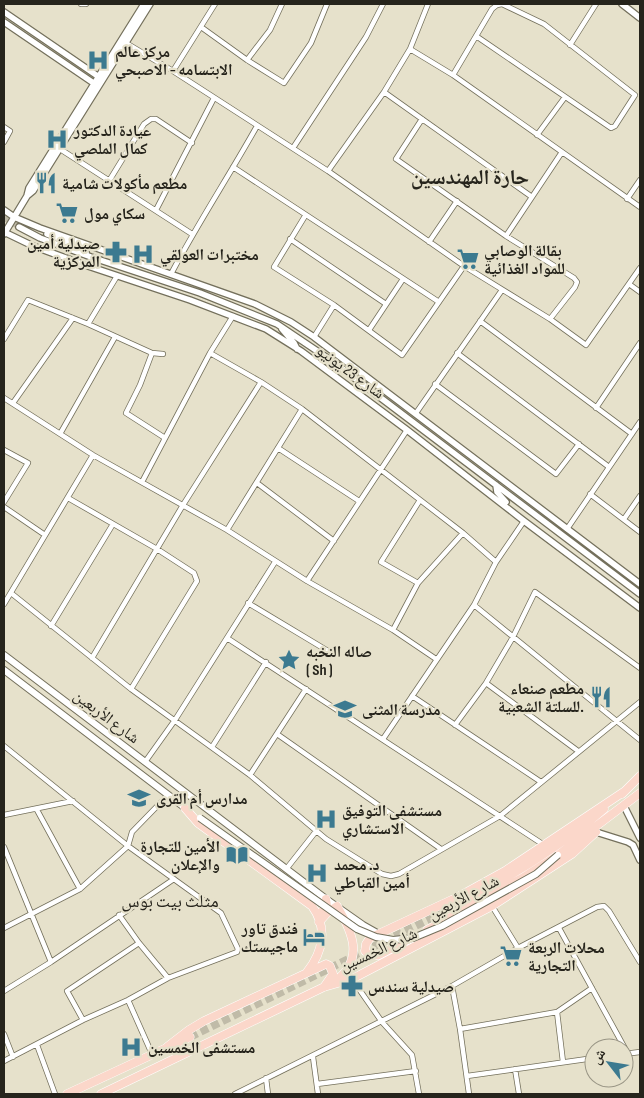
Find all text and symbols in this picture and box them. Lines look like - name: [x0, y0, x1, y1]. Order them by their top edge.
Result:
- place label: مركز عالم الابتسامه - الاصبحي: [115, 43, 233, 82]
- hospital icon: مركز عالم الابتسامه - الاصبحي: [85, 47, 111, 73]
- place label: عيادة الدكتور كمال الملصي: [73, 122, 151, 161]
- hospital icon: عيادة الدكتور كمال الملصي: [44, 126, 70, 152]
- district label: حارة المهندسين: [411, 165, 529, 190]
- restaurant icon: مطعم مأكولات شامية: [33, 170, 59, 196]
- place label: مطعم مأكولات شامية: [62, 174, 187, 195]
- supermarket icon: سكاي مول: [54, 200, 80, 226]
- place label: سكاي مول: [84, 205, 145, 226]
- place label: صيدلية أمين المركزية: [27, 234, 100, 272]
- pharmacy icon: صيدلية أمين المركزية: [103, 239, 129, 265]
- hospital icon: مختبرات العولقي: [130, 241, 156, 267]
- place label: بقالة الوصابي للمواد الغذائية: [484, 242, 565, 279]
- place label: مختبرات العولقي: [160, 246, 259, 267]
- supermarket icon: بقالة الوصابي للمواد الغذائية: [455, 246, 481, 272]
- street label: شارع 23 يونيو: [312, 341, 388, 403]
- place label: صاله النخبه ( Sh ): [306, 643, 372, 680]
- place icon: صاله النخبه ( Sh ): [276, 647, 302, 673]
- place label: مطعم صنعاء للسلتة الشعبية.: [498, 680, 584, 717]
- restaurant icon: مطعم صنعاء للسلتة الشعبية.: [588, 684, 614, 710]
- street label: شارع الأربعين: [69, 686, 143, 748]
- school or university icon: مدرسة المثنى: [332, 696, 358, 722]
- place label: مدرسة المثنى: [362, 701, 441, 720]
- school or university icon: مدارس أم القرى: [126, 785, 152, 811]
- place label: مدارس أم القرى: [156, 789, 248, 810]
- place label: مستشفى التوفيق الاستشاري: [342, 802, 442, 841]
- hospital icon: مستشفى التوفيق الاستشاري: [313, 806, 339, 832]
- place label: الأمين للتجارة والإعلان: [140, 838, 220, 875]
- library icon: الأمين للتجارة والإعلان: [224, 842, 250, 868]
- place label: د. محمد أمين القباطي: [334, 856, 410, 895]
- hospital icon: د. محمد أمين القباطي: [304, 860, 330, 886]
- street label: شارع الأربعين: [425, 872, 502, 925]
- district label: مثلث بيت بوس: [121, 891, 219, 912]
- place label: فندق تاور ماجيستك: [241, 920, 298, 957]
- hotel icon: فندق تاور ماجيستك: [301, 924, 327, 950]
- street label: شارع الخمسين: [337, 924, 420, 977]
- place label: محلات الربعة التجارية: [528, 939, 605, 976]
- supermarket icon: محلات الربعة التجارية: [498, 943, 524, 969]
- pharmacy icon: صيدلية سندس: [339, 973, 365, 999]
- place label: صيدلية سندس: [368, 978, 454, 997]
- hospital icon: مستشفى الخمسين: [118, 1034, 144, 1060]
- north arrow: [584, 1038, 634, 1088]
- place label: مستشفى الخمسين: [148, 1039, 255, 1058]
- text: ش: [587, 1046, 609, 1067]

